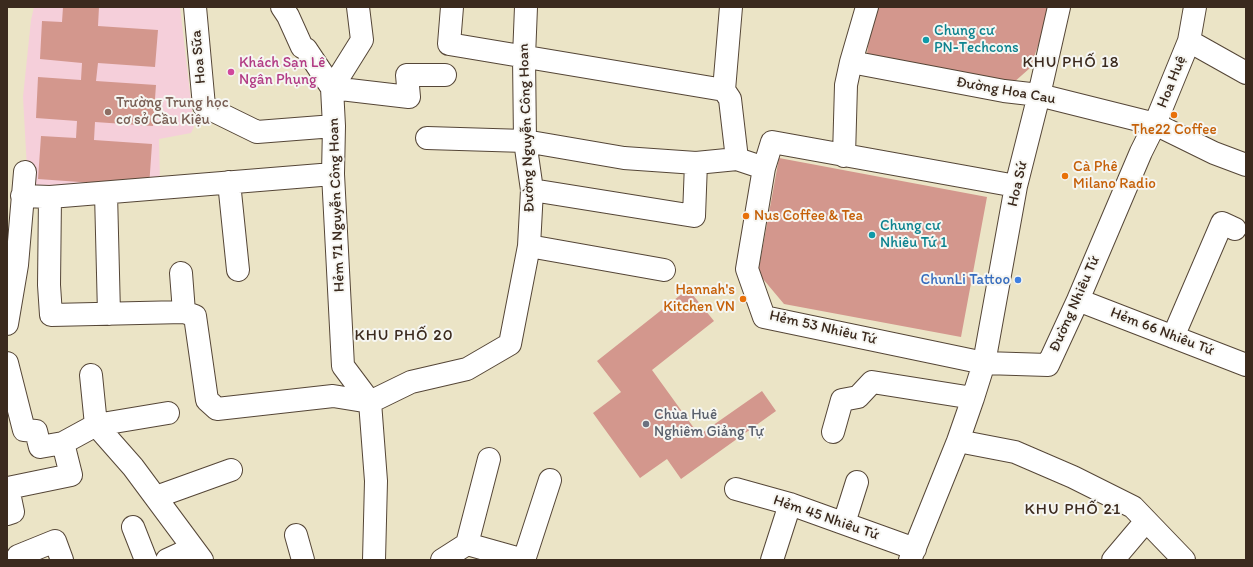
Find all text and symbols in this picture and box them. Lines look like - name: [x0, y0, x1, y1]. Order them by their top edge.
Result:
- place label: Chung cư PN-Techcons: [934, 22, 1019, 57]
- street label: Hoa Sữa: [188, 29, 210, 85]
- marker: Chung cư PN-Techcons: [921, 35, 931, 45]
- street label: Đường Nguyễn Công Hoan: [515, 43, 539, 213]
- district label: KHU PHỐ 18: [1022, 53, 1120, 73]
- street label: Hoa Huệ: [1153, 53, 1191, 111]
- place label: Khách Sạn Lê Ngân Phụng: [239, 54, 325, 89]
- marker: Khách Sạn Lê Ngân Phụng: [226, 67, 236, 77]
- street label: Đường Hoa Cau: [955, 73, 1057, 109]
- place label: Trường Trung học cơ sở Cầu Kiệu: [116, 94, 229, 129]
- marker: Trường Trung học cơ sở Cầu Kiệu: [103, 107, 113, 117]
- marker: The22 Coffee: [1169, 110, 1179, 120]
- street label: Hẻm 71 Nguyễn Công Hoan: [325, 118, 349, 292]
- place label: The22 Coffee: [1131, 121, 1217, 139]
- place label: Cà Phê Milano Radio: [1073, 158, 1156, 193]
- street label: Hoa Sứ: [1004, 160, 1032, 208]
- marker: Cà Phê Milano Radio: [1060, 171, 1070, 181]
- place label: Nus Coffee & Tea: [754, 207, 863, 225]
- marker: Nus Coffee & Tea: [741, 211, 751, 221]
- place label: Chung cư Nhiêu Tứ 1: [880, 217, 947, 252]
- marker: Chung cư Nhiêu Tứ 1: [867, 230, 877, 240]
- street label: Đường Nhiêu Tứ: [1046, 253, 1104, 355]
- place label: ChunLi Tattoo: [921, 271, 1010, 289]
- marker: ChunLi Tattoo: [1013, 275, 1023, 285]
- place label: Hannah's Kitchen VN: [663, 281, 735, 316]
- marker: Hannah's Kitchen VN: [738, 294, 748, 304]
- street label: Hẻm 66 Nhiêu Tứ: [1108, 304, 1216, 360]
- street label: Hẻm 53 Nhiêu Tứ: [767, 307, 879, 349]
- district label: KHU PHỐ 20: [354, 326, 454, 346]
- place label: Chùa Huê Nghiêm Giảng Tự: [654, 406, 764, 441]
- marker: Chùa Huê Nghiêm Giảng Tự: [641, 419, 651, 429]
- street label: Hẻm 45 Nhiêu Tứ: [771, 491, 881, 545]
- district label: KHU PHỐ 21: [1025, 500, 1121, 520]

